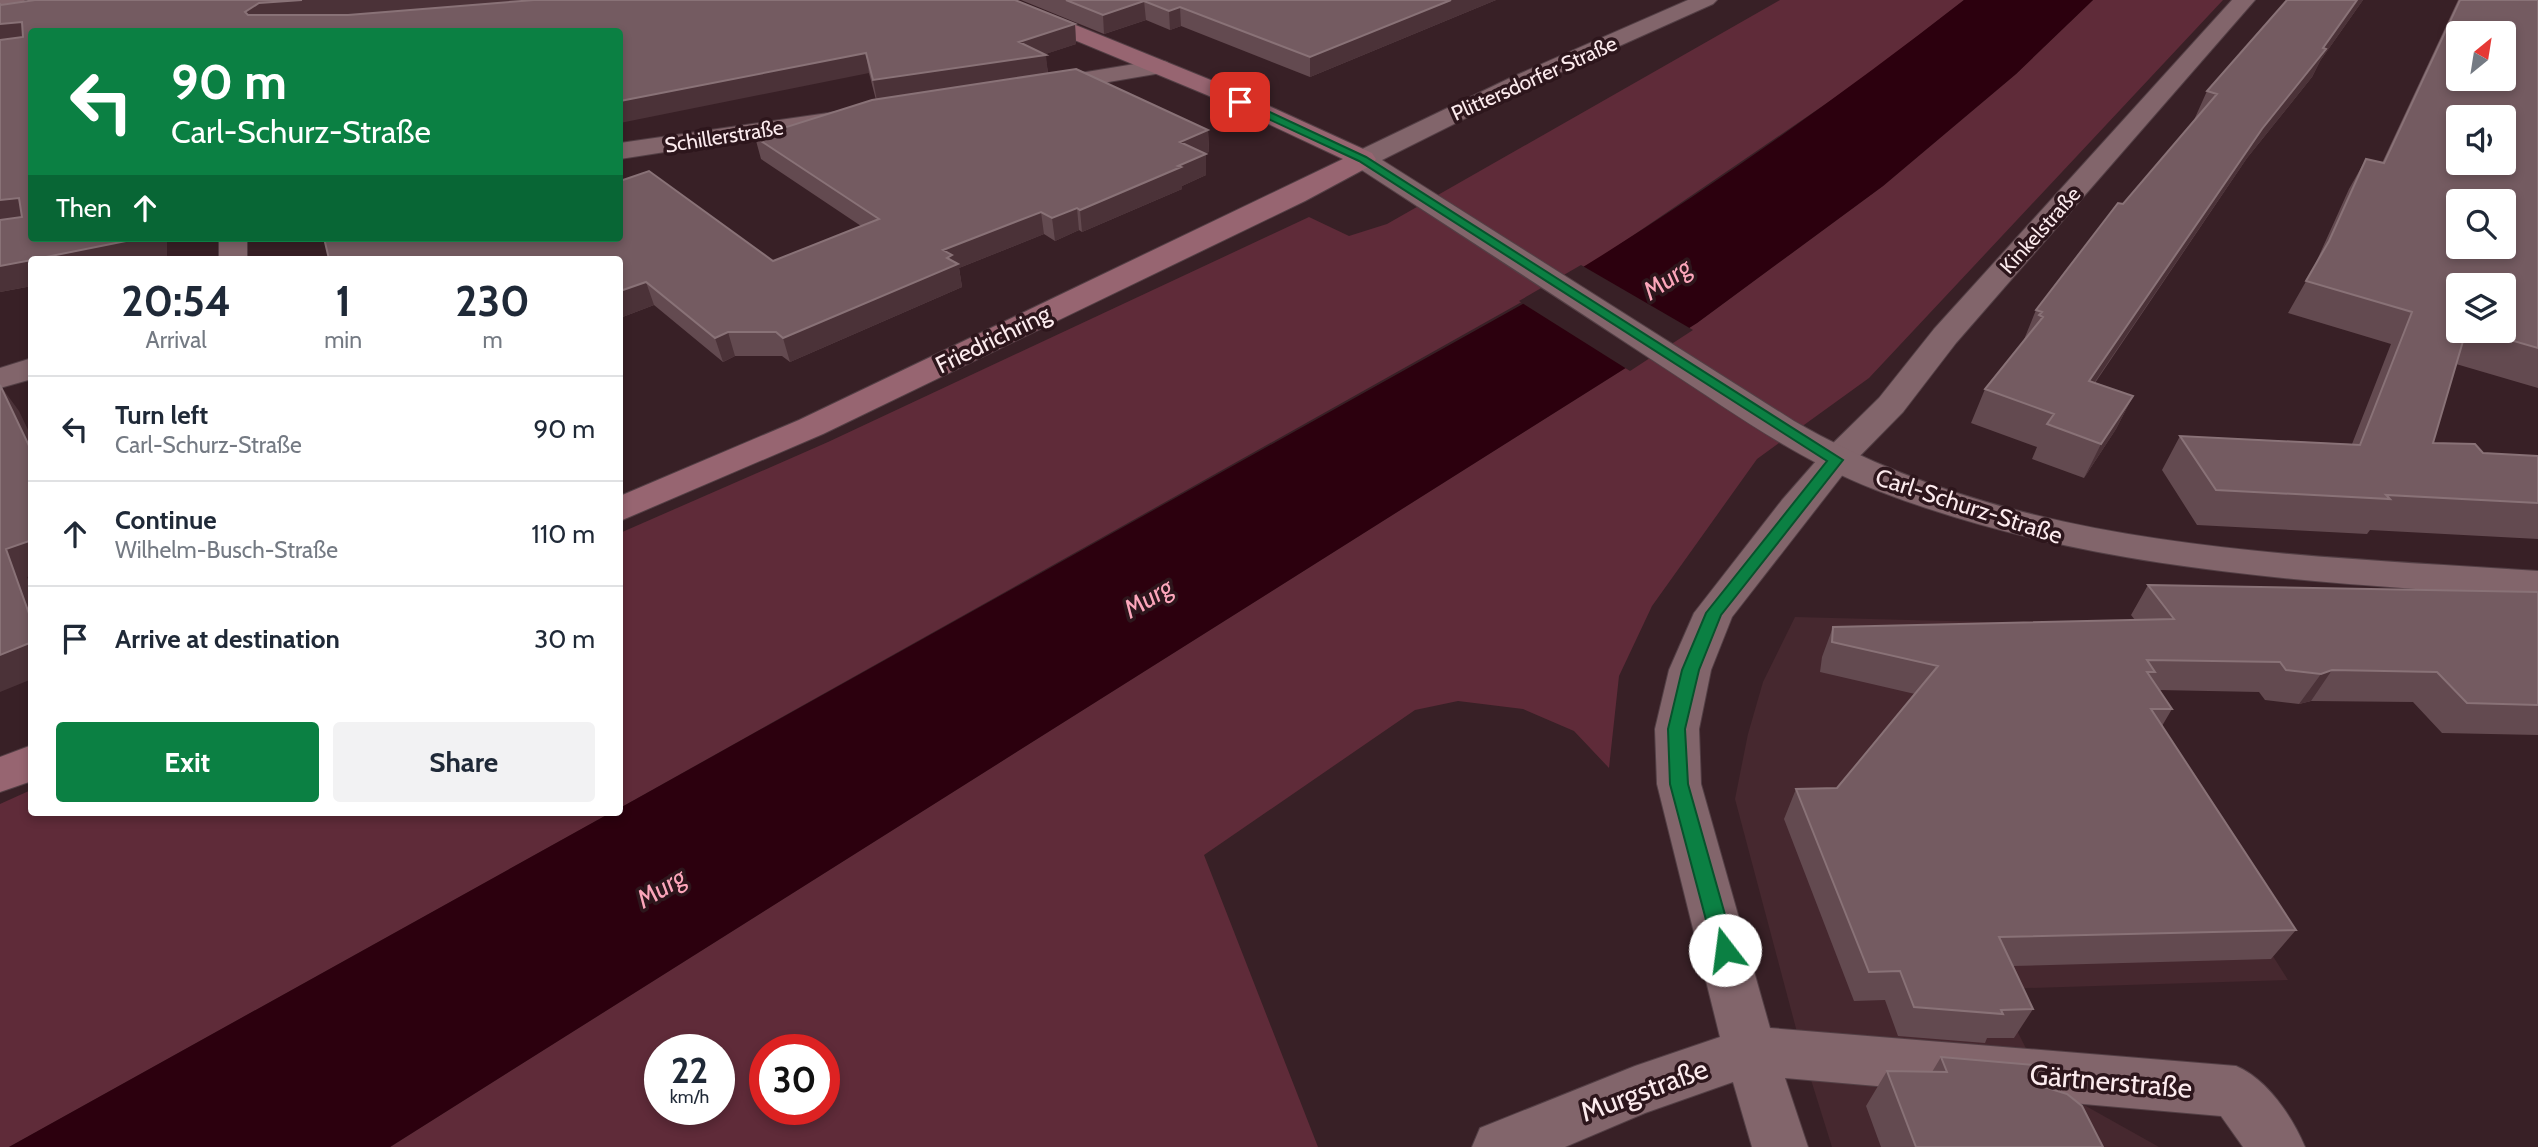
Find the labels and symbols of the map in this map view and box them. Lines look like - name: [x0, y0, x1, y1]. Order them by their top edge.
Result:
- north arrow: [2446, 21, 2516, 91]
- street label: Plittersdorfer Straße: [1447, 30, 1621, 126]
- pin: [1210, 72, 1270, 132]
- street label: Schillerstraße: [663, 114, 785, 158]
- street label: Kinkelstraße: [1994, 181, 2086, 279]
- water label: Murg: [1636, 251, 1698, 307]
- street label: Friedrichring: [931, 298, 1056, 379]
- street label: Carl-Schurz-Straße: [1872, 462, 2066, 550]
- water label: Murg: [1117, 570, 1179, 626]
- water label: Murg: [630, 860, 692, 916]
- position arrow: [1688, 913, 1762, 987]
- speed limit sign: 30: [749, 1034, 840, 1125]
- street label: Murgstraße: [1576, 1051, 1712, 1129]
- street label: Gärtnerstraße: [2028, 1057, 2194, 1105]

